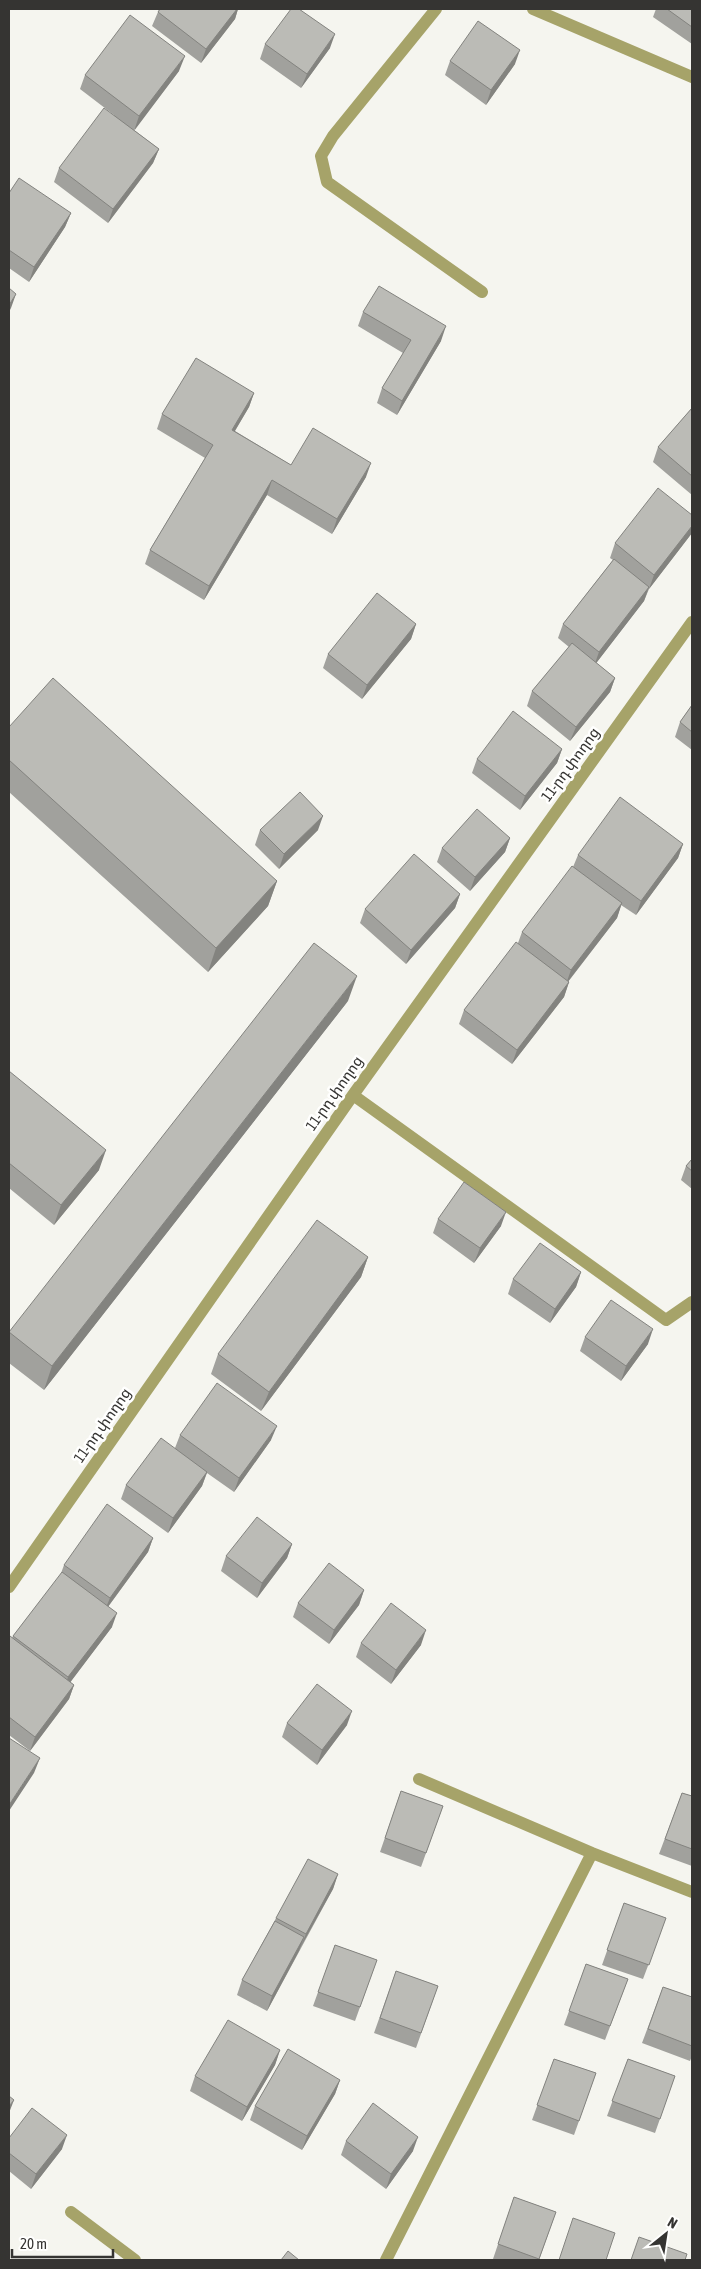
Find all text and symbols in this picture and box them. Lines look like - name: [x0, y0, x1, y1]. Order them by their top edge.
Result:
- street label: 11-րդ փողոց: [537, 724, 603, 805]
- street label: 11-րդ փողոց: [302, 1052, 367, 1134]
- street label: 11-րդ փողոց: [70, 1384, 135, 1466]
- north arrow: [641, 2209, 691, 2259]
- text: N: [665, 2214, 680, 2232]
- scale bar: [12, 2226, 114, 2258]
- text: 20 m: [20, 2235, 47, 2252]

